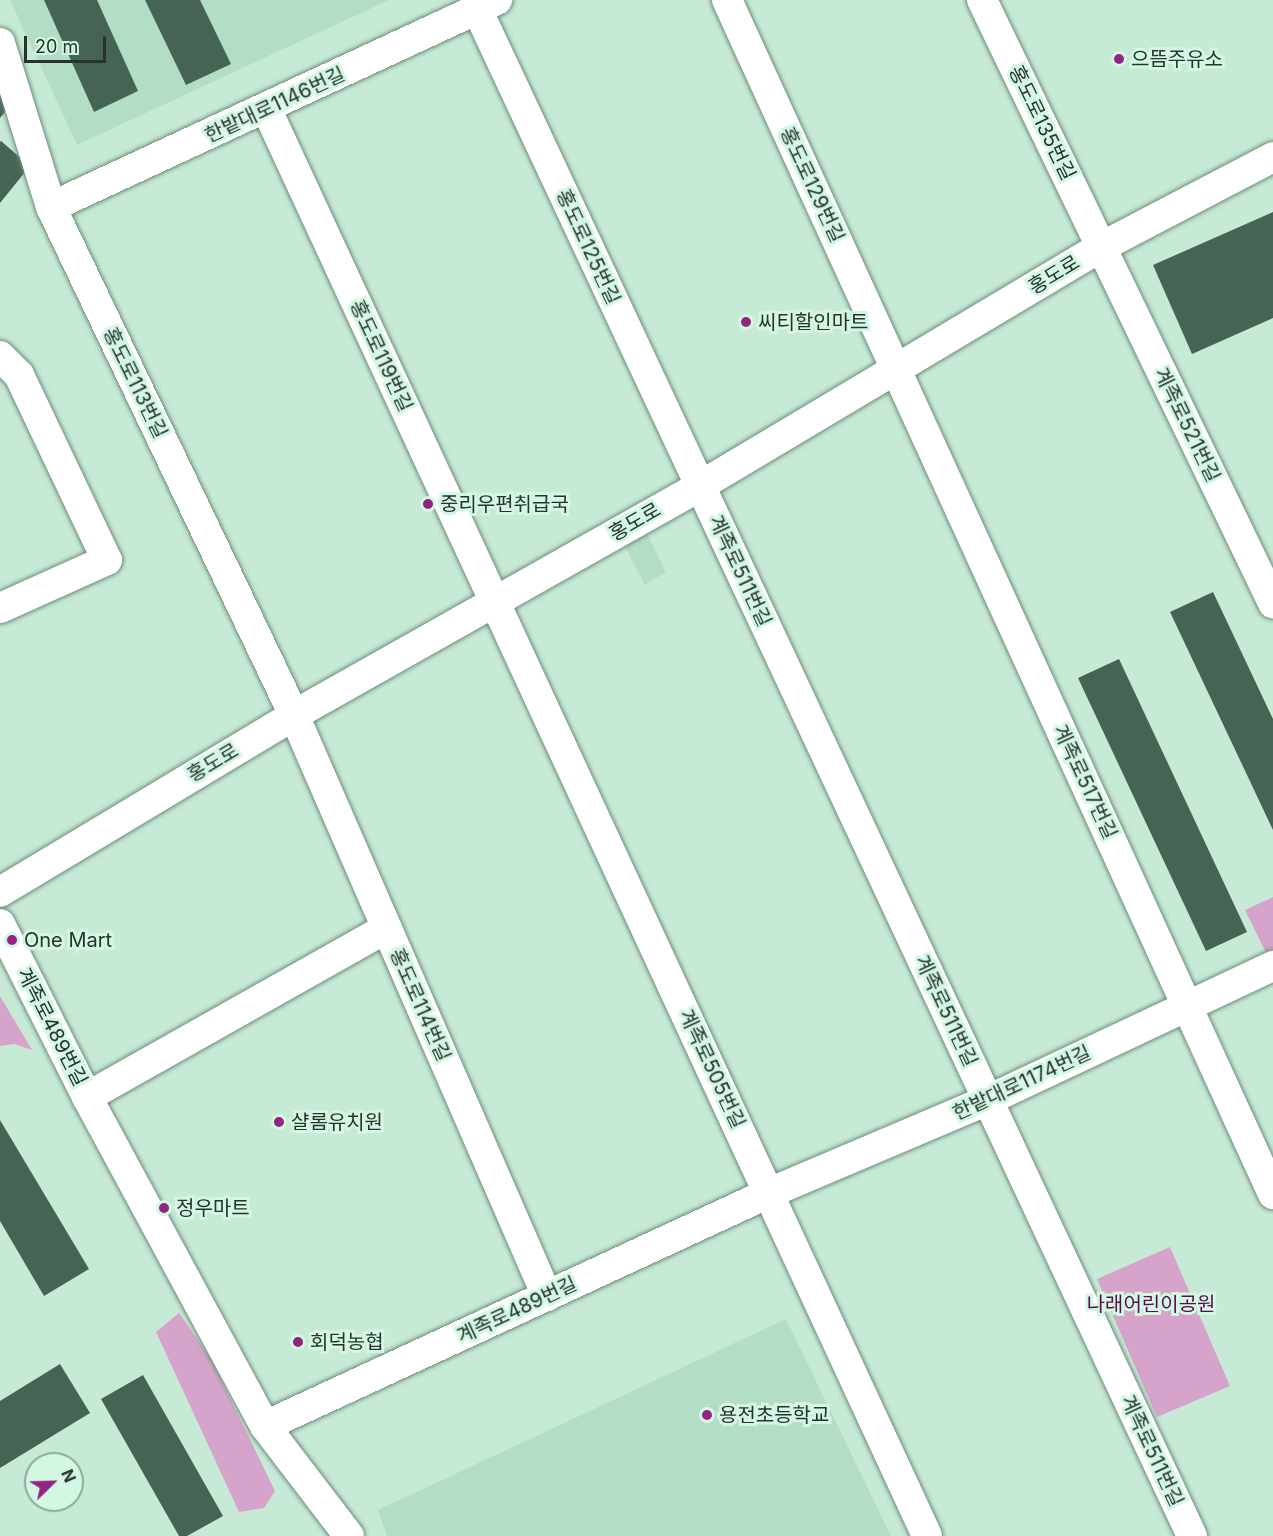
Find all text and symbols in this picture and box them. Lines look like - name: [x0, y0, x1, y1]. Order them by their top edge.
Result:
- scale bar: [27, 24, 110, 62]
- text: 20 m: [35, 36, 78, 57]
- place label: 으뜸주유소: [1131, 47, 1223, 71]
- marker: 으뜸주유소: [1112, 52, 1126, 66]
- street label: 한밭대로1146번길: [201, 62, 349, 148]
- street label: 홍도로135번길: [1004, 62, 1080, 184]
- street label: 홍도로129번길: [775, 123, 849, 247]
- street label: 홍도로125번길: [551, 186, 625, 308]
- street label: 홍도로: [1024, 250, 1084, 300]
- street label: 홍도로119번길: [345, 296, 417, 416]
- place label: 씨티할인마트: [758, 310, 868, 334]
- marker: 씨티할인마트: [739, 315, 753, 329]
- street label: 홍도로113번길: [98, 324, 172, 442]
- street label: 계족로521번길: [1149, 364, 1225, 486]
- place label: 중리우편취급국: [440, 492, 569, 516]
- marker: 중리우편취급국: [421, 497, 435, 511]
- street label: 홍도로: [605, 498, 665, 546]
- street label: 계족로511번길: [704, 511, 776, 631]
- street label: 계족로517번길: [1048, 721, 1122, 843]
- street label: 홍도로: [183, 738, 243, 788]
- place label: One Mart: [24, 928, 112, 952]
- marker: One Mart: [5, 933, 19, 947]
- street label: 홍도로114번길: [384, 945, 456, 1065]
- street label: 계족로511번길: [910, 951, 982, 1071]
- street label: 계족로489번길: [12, 964, 92, 1090]
- street label: 계족로505번길: [674, 1006, 750, 1132]
- street label: 한밭대로1174번길: [949, 1040, 1095, 1126]
- place label: 샬롬유치원: [291, 1110, 383, 1134]
- marker: 샬롬유치원: [272, 1115, 286, 1129]
- place label: 정우마트: [176, 1196, 250, 1220]
- marker: 정우마트: [157, 1201, 171, 1215]
- street label: 계족로489번길: [453, 1272, 581, 1348]
- park label: 나래어린이공원: [1087, 1292, 1215, 1316]
- place label: 회덕농협: [310, 1330, 384, 1354]
- marker: 회덕농협: [291, 1335, 305, 1349]
- street label: 계족로511번길: [1116, 1391, 1188, 1511]
- place label: 용전초등학교: [719, 1403, 829, 1427]
- marker: 용전초등학교: [700, 1408, 714, 1422]
- north arrow: [24, 1452, 84, 1512]
- text: N: [57, 1466, 80, 1485]

